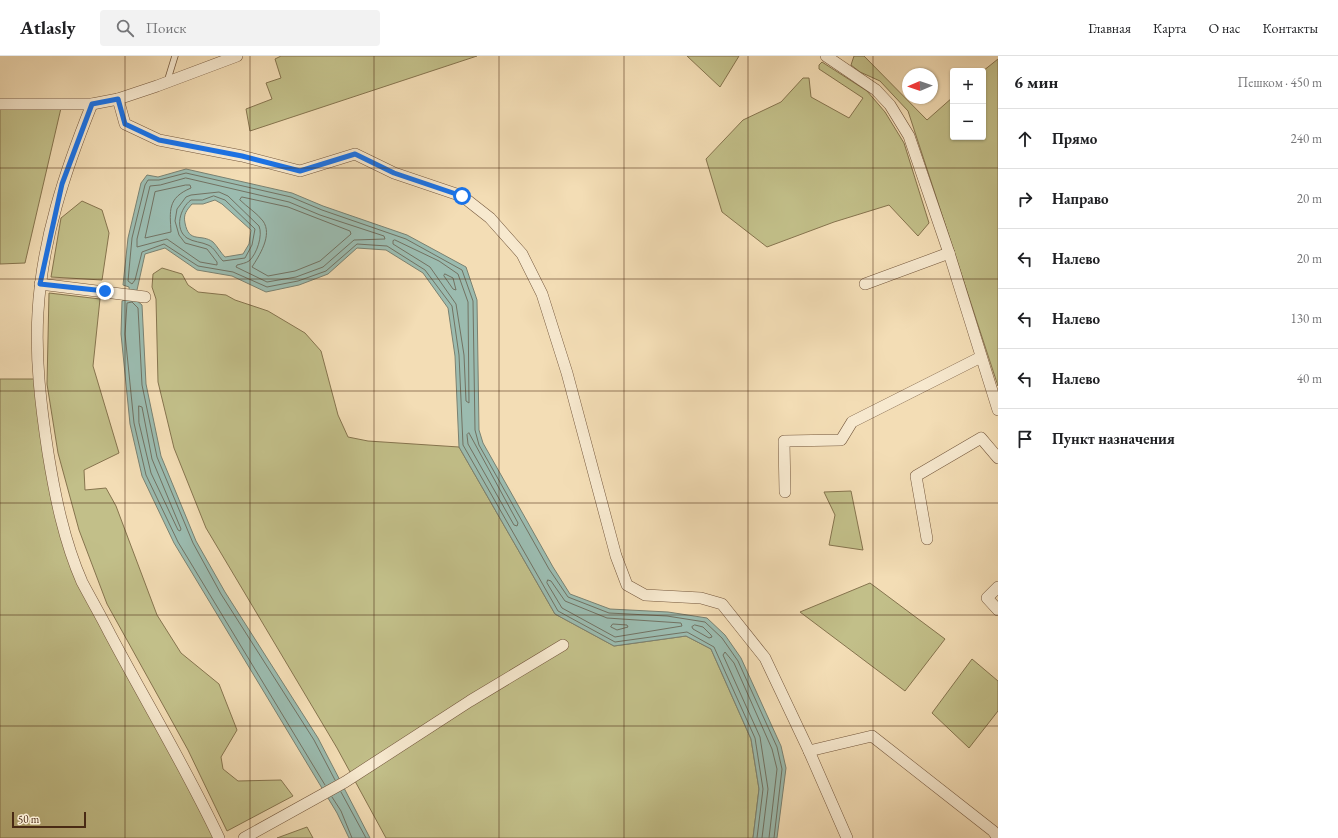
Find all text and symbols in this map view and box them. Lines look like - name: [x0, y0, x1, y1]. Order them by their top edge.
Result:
- search box: [100, 10, 380, 46]
- text: Atlasly: [20, 15, 76, 40]
- icon: search: [114, 17, 136, 39]
- text: Поиск: [146, 18, 187, 37]
- text: Главная: [1088, 19, 1131, 37]
- text: Карта: [1153, 19, 1186, 37]
- text: О нас: [1208, 19, 1240, 37]
- text: Контакты: [1262, 19, 1318, 37]
- north arrow: [902, 68, 938, 104]
- map controls: [950, 68, 986, 140]
- button: +: [950, 68, 986, 104]
- text: 6 мин: [1014, 71, 1058, 93]
- text: Пешком · 450 m: [1238, 74, 1322, 91]
- button: −: [950, 104, 986, 140]
- icon: ahead: [1014, 128, 1036, 150]
- text: Прямо: [1052, 129, 1097, 148]
- text: 240 m: [1291, 130, 1322, 147]
- route start: [453, 187, 471, 205]
- icon: right: [1014, 188, 1036, 210]
- text: Направо: [1052, 189, 1109, 208]
- text: 20 m: [1297, 190, 1322, 207]
- icon: left: [1014, 248, 1036, 270]
- text: Налево: [1052, 249, 1100, 268]
- text: 20 m: [1297, 250, 1322, 267]
- route end: [96, 282, 114, 300]
- icon: left: [1014, 308, 1036, 330]
- text: Налево: [1052, 309, 1100, 328]
- text: 130 m: [1291, 310, 1322, 327]
- icon: left: [1014, 368, 1036, 390]
- text: Налево: [1052, 369, 1100, 388]
- text: 40 m: [1297, 370, 1322, 387]
- icon: arrive: [1014, 428, 1036, 450]
- text: Пункт назначения: [1052, 429, 1175, 448]
- scale bar: [12, 810, 86, 829]
- text: 50 m: [18, 812, 39, 826]

